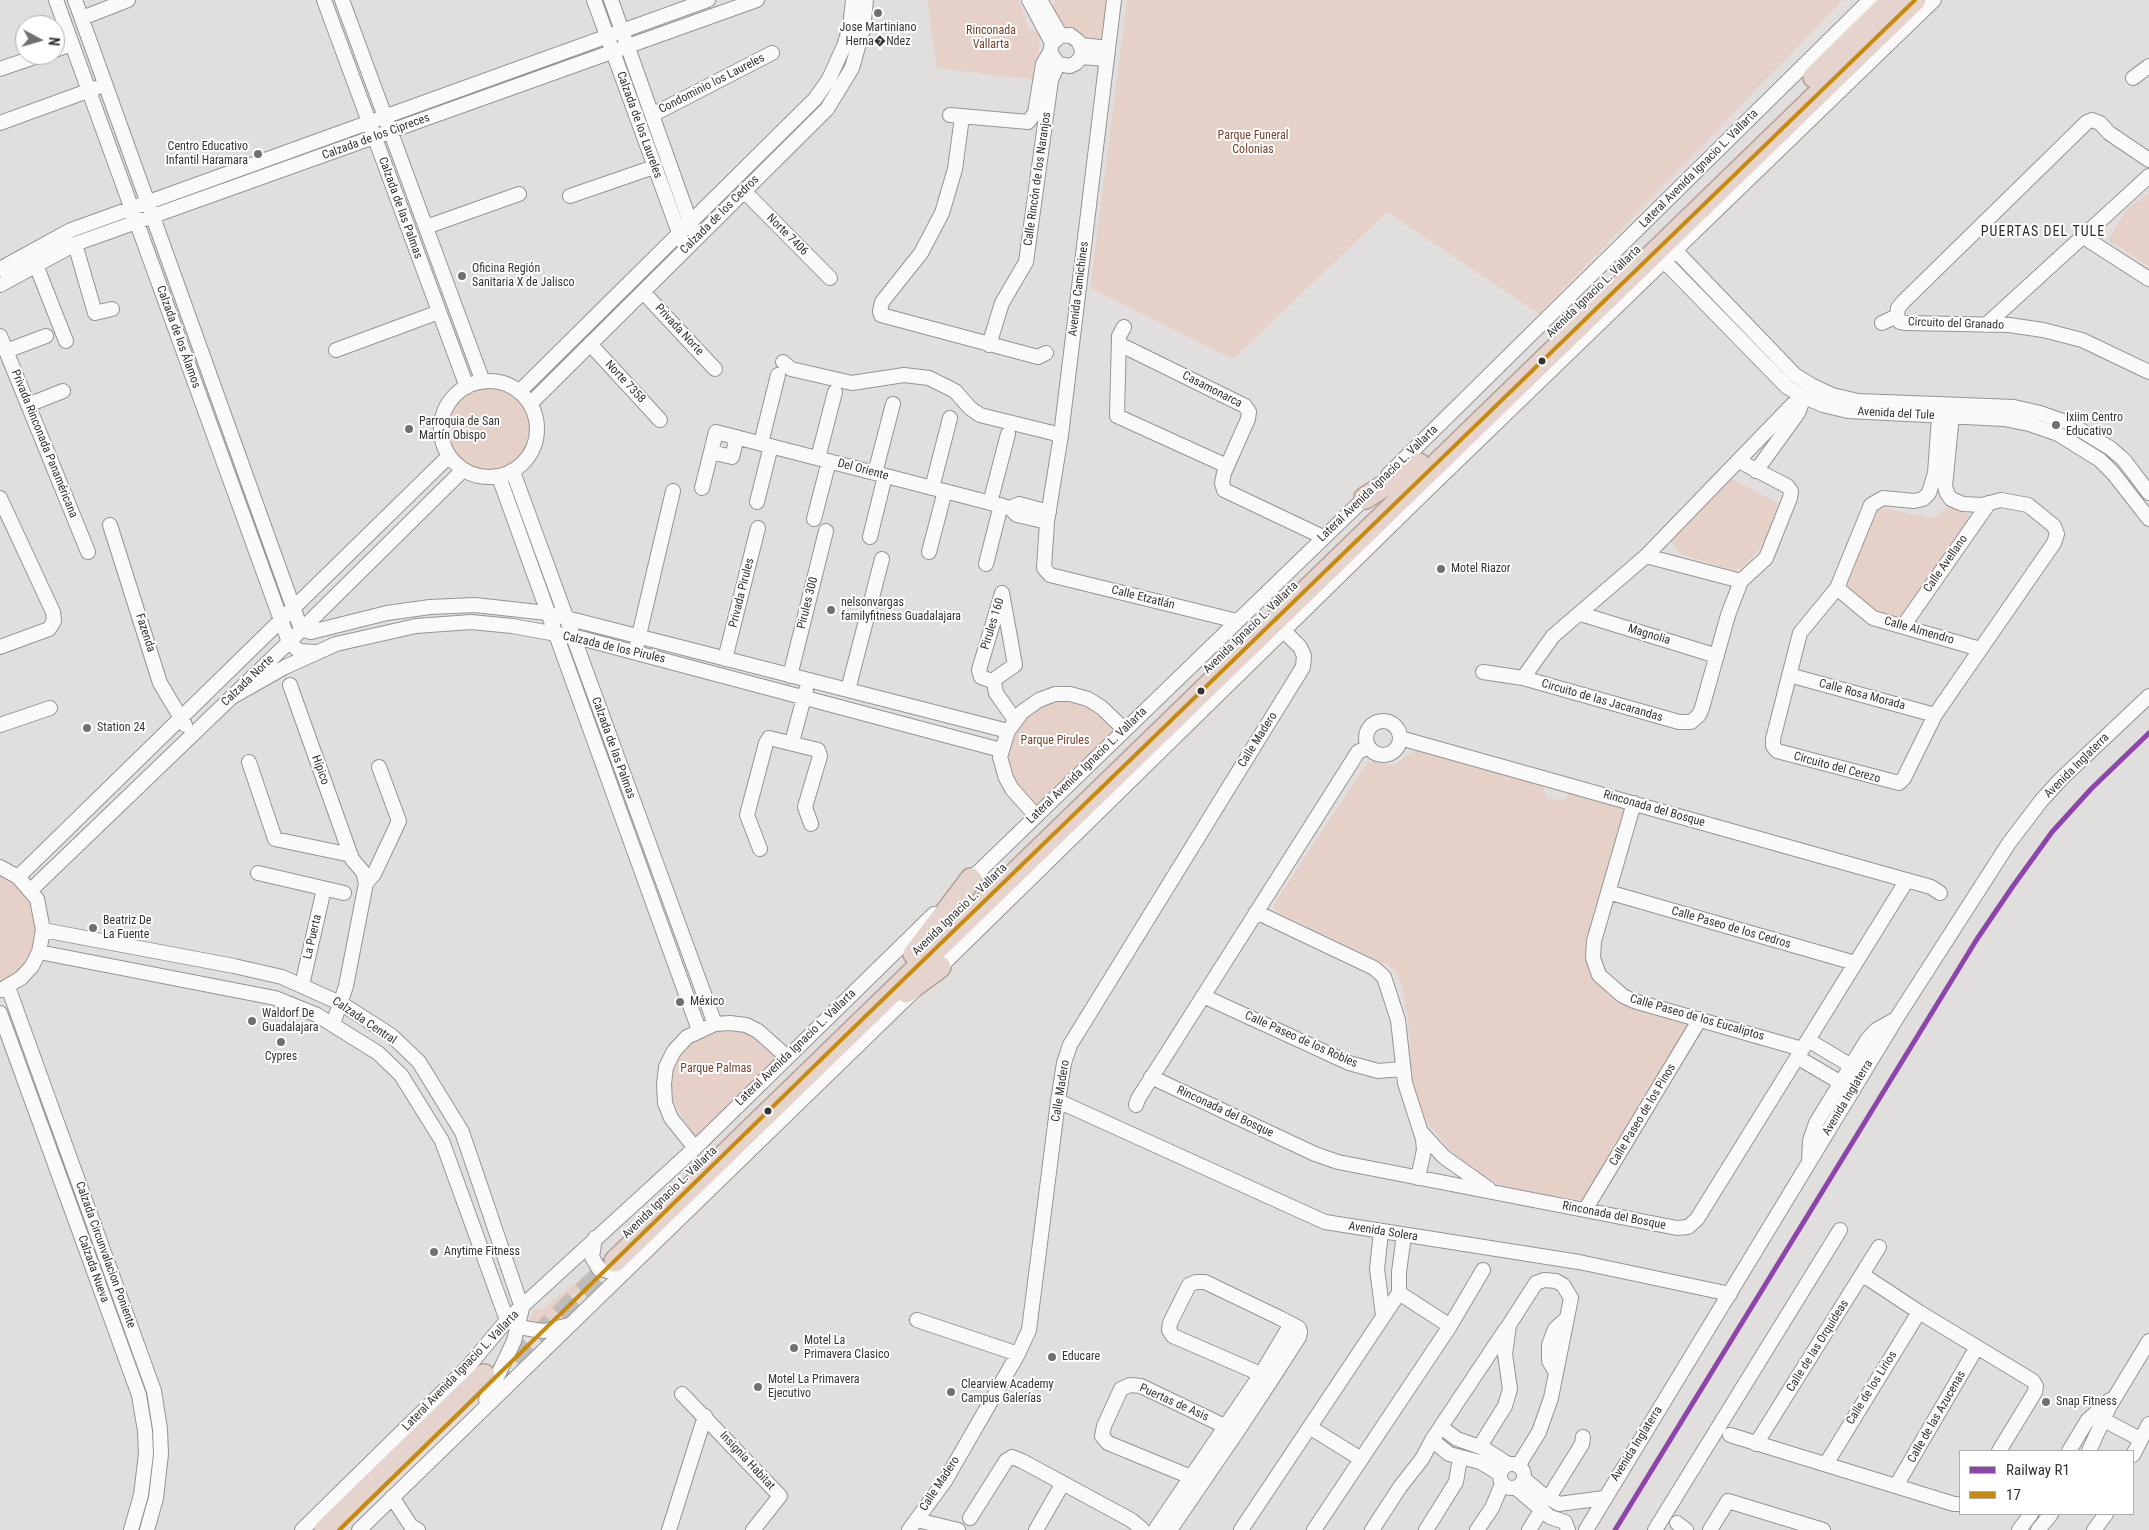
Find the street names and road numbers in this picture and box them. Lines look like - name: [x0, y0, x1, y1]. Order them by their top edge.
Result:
- street label: Condominio los Laureles: [657, 51, 767, 117]
- street label: Calzada de los Laureles: [613, 70, 665, 180]
- street label: Lateral Avenida Ignacio L. Vallarta: [1637, 107, 1761, 231]
- street label: Calzada de los Cipreces: [320, 111, 432, 163]
- street label: Calle Rincón de los Naranjos: [1021, 111, 1055, 247]
- street label: Calzada de las Palmas: [375, 155, 425, 261]
- street label: Calzada de los Cedros: [678, 173, 762, 257]
- street label: Norte 7406: [763, 211, 811, 259]
- street label: Avenida Camichines: [1066, 241, 1092, 337]
- street label: Avenida Ignacio L. Vallarta: [1544, 243, 1644, 341]
- street label: Calzada de los Álamos: [153, 284, 203, 390]
- street label: Privada Norte: [652, 301, 706, 359]
- street label: Circuito del Granado: [1908, 315, 2004, 333]
- street label: Norte 7358: [602, 358, 648, 406]
- street label: Privada Rinconada Panaméricana: [8, 368, 80, 520]
- street label: Casamonarca: [1180, 369, 1244, 411]
- street label: Avenida del Tule: [1857, 405, 1935, 423]
- street label: Lateral Avenida Ignacio L. Vallarta: [1315, 423, 1441, 545]
- street label: Del Oriente: [836, 456, 890, 484]
- street label: Calle Avellano: [1921, 532, 1971, 596]
- street label: Privada Pirules: [726, 557, 758, 629]
- street label: Pirules 300: [795, 575, 821, 631]
- street label: Avenida Ignacio L. Vallarta: [1201, 579, 1301, 677]
- street label: Calle Etzatlán: [1110, 583, 1176, 613]
- street label: Pirules 160: [978, 596, 1008, 652]
- street label: Fazenda: [132, 612, 158, 654]
- street label: Calle Almendro: [1882, 614, 1956, 648]
- street label: Magnolia: [1626, 622, 1672, 648]
- street label: Calzada de los Pirules: [561, 629, 667, 667]
- street label: Calzada Norte: [219, 652, 277, 710]
- street label: Circuito de las Jacarandas: [1540, 677, 1664, 725]
- street label: Calle Rosa Morada: [1817, 677, 1907, 713]
- street label: Calzada de las Palmas: [588, 695, 638, 801]
- street label: Lateral Avenida Ignacio L. Vallarta: [1024, 705, 1150, 827]
- street label: Calle Madero: [1235, 710, 1281, 770]
- street label: Avenida Inglaterra: [2042, 731, 2112, 801]
- street label: Circuito del Cerezo: [1792, 749, 1882, 787]
- street label: Hípico: [308, 753, 332, 787]
- street label: Rinconada del Bosque: [1602, 788, 1706, 830]
- street label: Avenida Ignacio L. Vallarta: [910, 861, 1010, 959]
- street label: Calle Paseo de los Cedros: [1670, 904, 1792, 952]
- street label: La Puerta: [301, 913, 325, 961]
- street label: Lateral Avenida Ignacio L. Vallarta: [733, 987, 859, 1109]
- street label: Calle Paseo de los Eucaliptos: [1628, 992, 1766, 1044]
- street label: Calzada Central: [329, 994, 399, 1048]
- street label: Calle Paseo de los Robles: [1242, 1009, 1360, 1071]
- street label: Avenida Inglaterra: [1820, 1058, 1876, 1138]
- street label: Calle Madero: [1049, 1059, 1073, 1123]
- street label: Calle Paseo de los Pinos: [1607, 1061, 1679, 1169]
- street label: Rinconada del Bosque: [1174, 1083, 1276, 1141]
- street label: Avenida Ignacio L. Vallarta: [620, 1144, 720, 1242]
- street label: Calzada Circunvalacion Poniente: [72, 1180, 138, 1330]
- street label: Rinconada del Bosque: [1561, 1199, 1667, 1233]
- street label: Avenida Solera: [1347, 1219, 1419, 1245]
- street label: Calzada Nueva: [74, 1233, 112, 1305]
- street label: Calle de las Orquídeas: [1784, 1297, 1852, 1395]
- street label: Lateral Avenida Ignacio L. Vallarta: [400, 1308, 522, 1434]
- street label: Calle de los Lirios: [1844, 1349, 1900, 1427]
- street label: Calle de las Azucenas: [1905, 1368, 1969, 1466]
- street label: Puertas de Asis: [1137, 1381, 1211, 1425]
- street label: Avenida Inglaterra: [1608, 1404, 1666, 1484]
- street label: Insignia Habitat: [716, 1429, 778, 1493]
- street label: Calle Madero: [917, 1454, 963, 1514]

